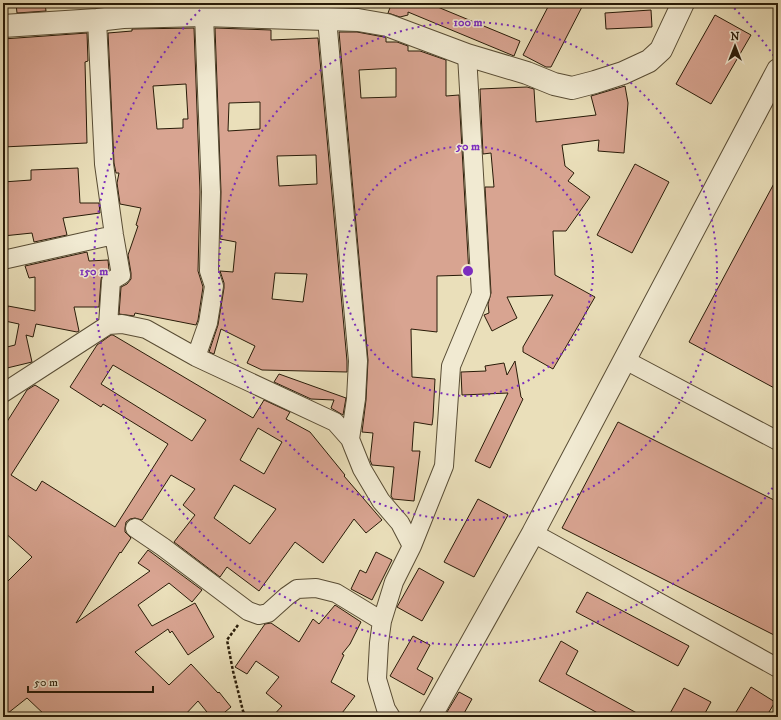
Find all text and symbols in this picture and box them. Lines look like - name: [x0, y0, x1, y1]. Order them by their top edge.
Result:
- text: 100 m: [454, 15, 482, 30]
- north arrow: [715, 26, 755, 66]
- text: N: [730, 30, 740, 44]
- text: 50 m: [455, 139, 480, 154]
- text: 150 m: [80, 264, 108, 279]
- centre of rings: [461, 264, 475, 278]
- scale bar: [28, 668, 153, 694]
- text: 50 m: [34, 675, 58, 690]

